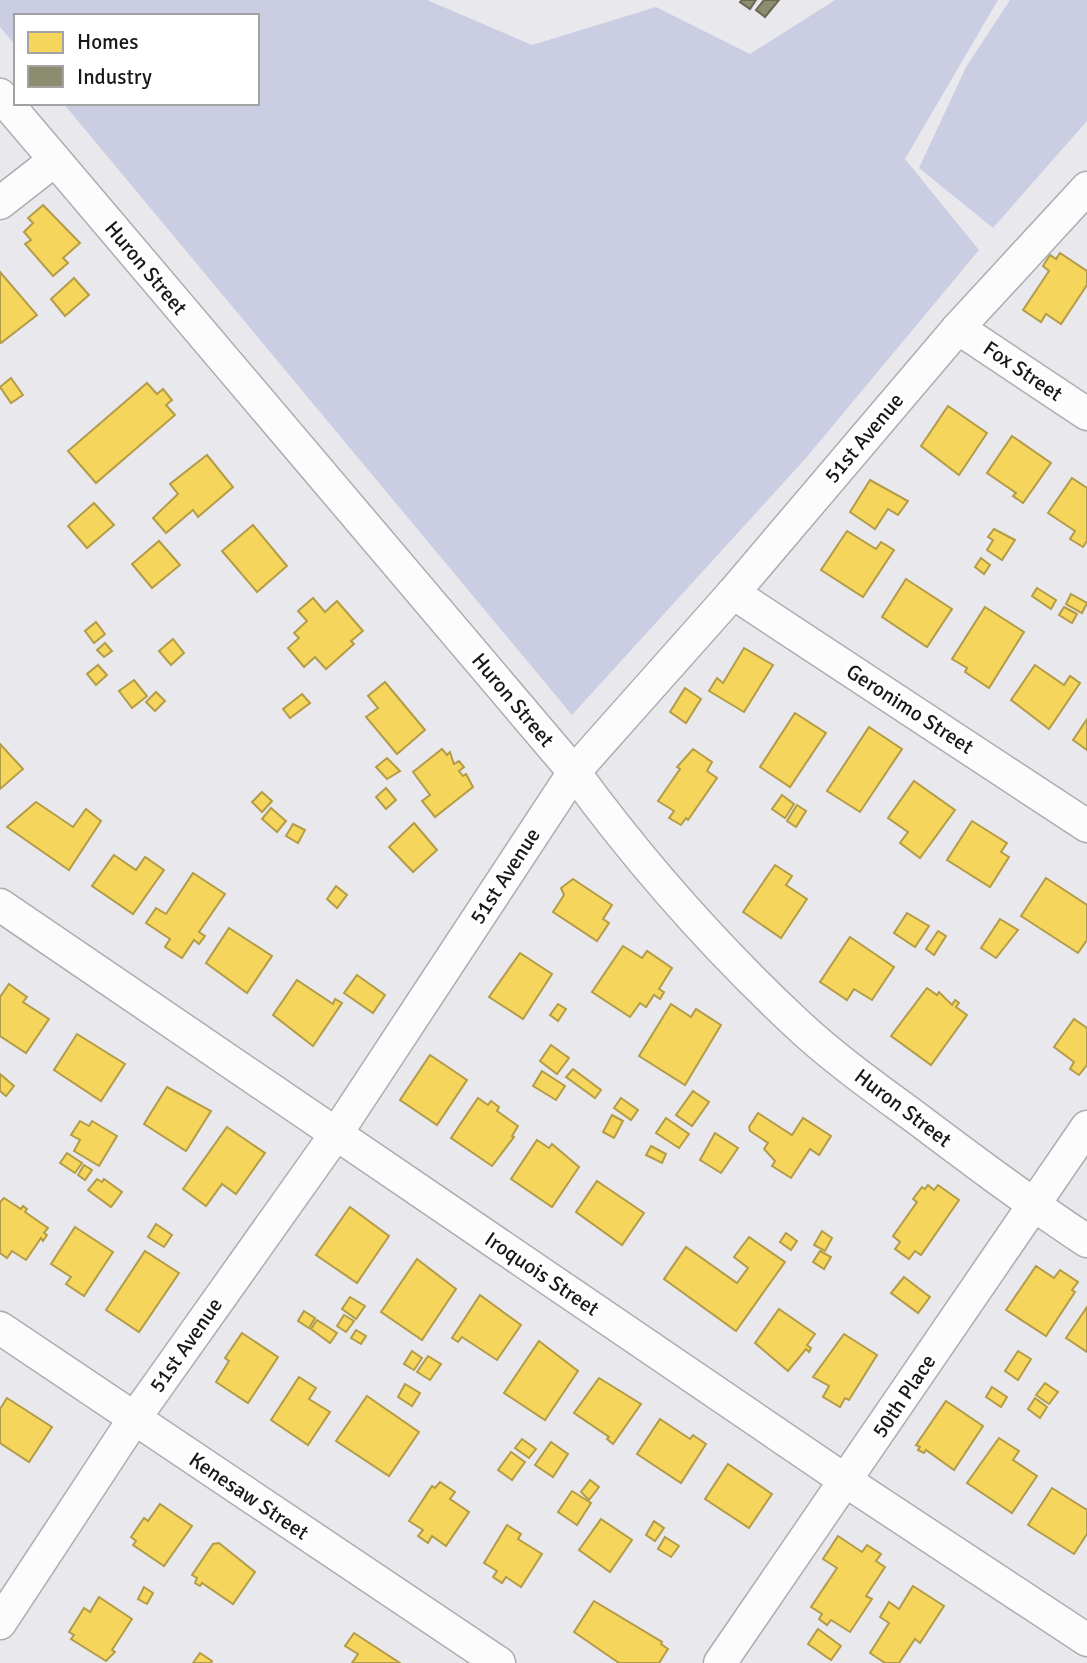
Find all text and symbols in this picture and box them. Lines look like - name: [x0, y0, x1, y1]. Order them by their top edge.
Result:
- legend: [14, 14, 259, 105]
- text: Homes: [77, 29, 139, 55]
- text: Industry: [77, 64, 152, 90]
- street label: Huron Street: [99, 216, 193, 320]
- street label: Fox Street: [978, 335, 1068, 407]
- street label: 51st Avenue: [819, 388, 909, 488]
- street label: Huron Street: [466, 648, 560, 752]
- street label: Geronimo Street: [842, 658, 978, 760]
- street label: 51st Avenue: [464, 823, 546, 929]
- street label: Huron Street: [849, 1063, 957, 1153]
- street label: Iroquois Street: [480, 1226, 604, 1322]
- street label: 51st Avenue: [144, 1293, 228, 1397]
- street label: 50th Place: [867, 1349, 941, 1443]
- street label: Kenesaw Street: [184, 1446, 314, 1546]

